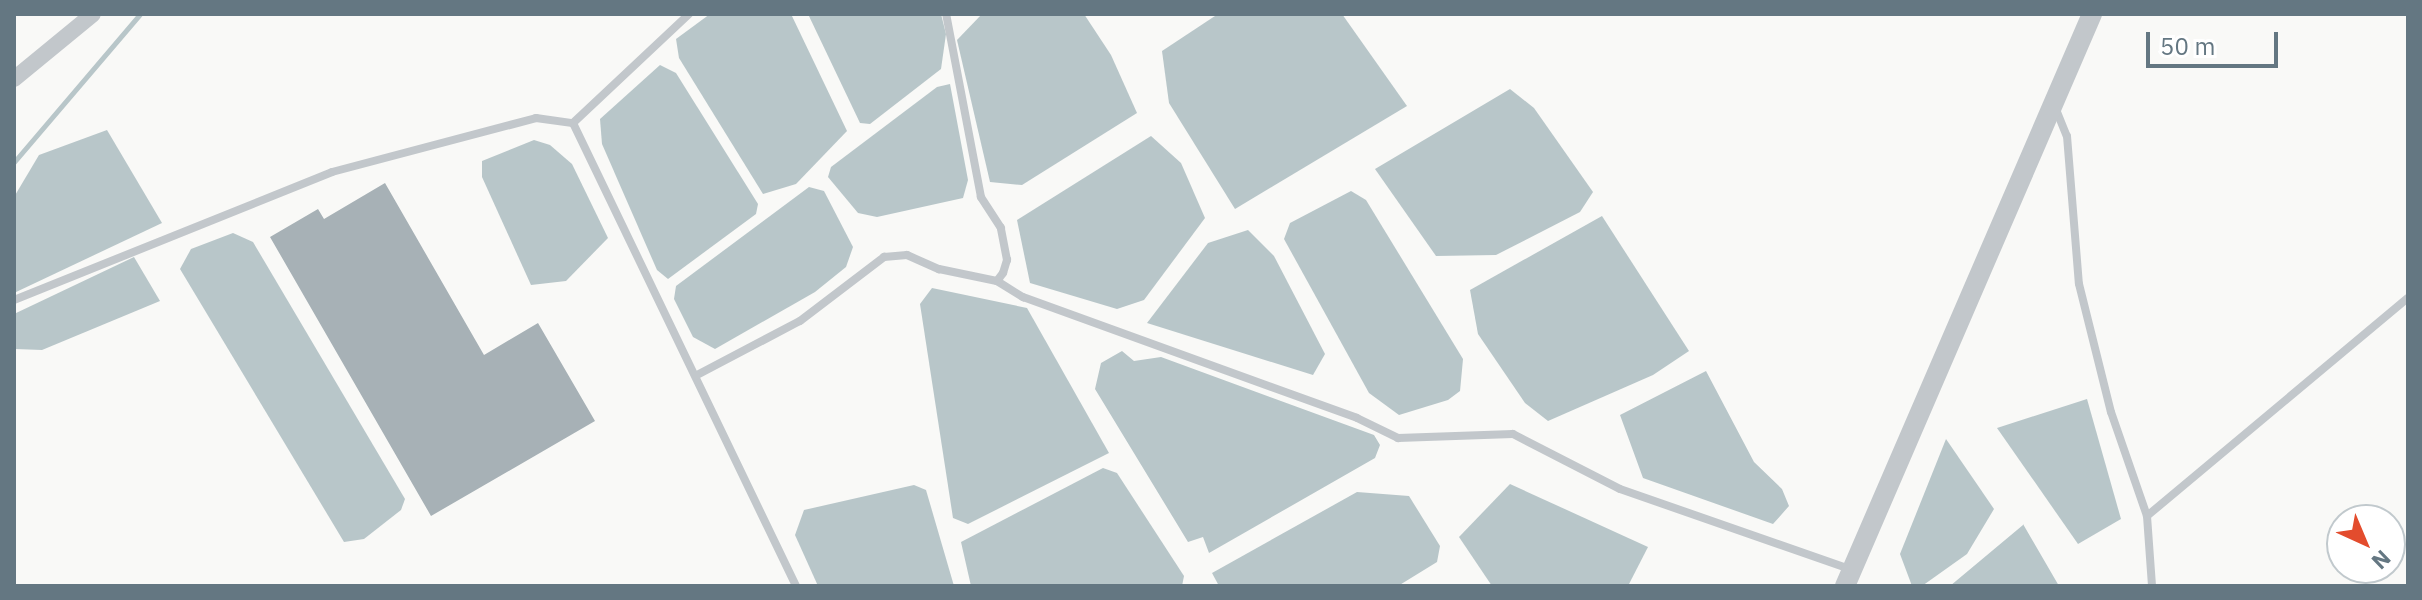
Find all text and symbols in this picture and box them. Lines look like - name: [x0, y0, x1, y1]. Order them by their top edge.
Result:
- scale bar: [2150, 16, 2282, 66]
- text: 50 m: [2160, 30, 2215, 62]
- north arrow: [2326, 504, 2406, 584]
- text: N: [2366, 544, 2397, 576]

